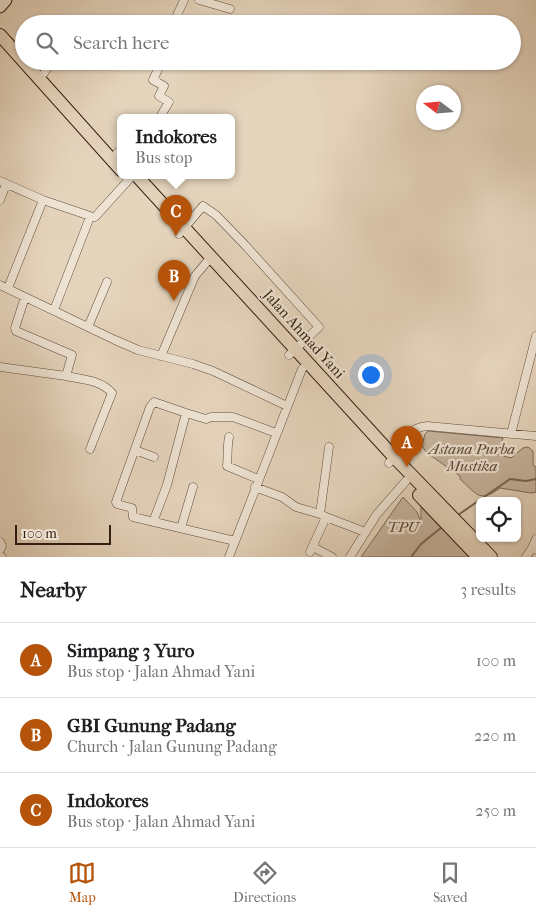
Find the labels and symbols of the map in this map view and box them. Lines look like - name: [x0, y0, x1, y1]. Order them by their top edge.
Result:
- north arrow: [416, 85, 461, 130]
- pin: C: [160, 195, 192, 236]
- pin: B: [158, 260, 190, 301]
- street label: Jalan Ahmad Yani: [259, 285, 349, 383]
- your location: [358, 362, 384, 388]
- pin: A: [391, 426, 423, 467]
- park label: Astana Purba Mustika: [427, 440, 515, 475]
- park label: TPU: [387, 518, 422, 536]
- scale bar: [15, 522, 111, 545]

